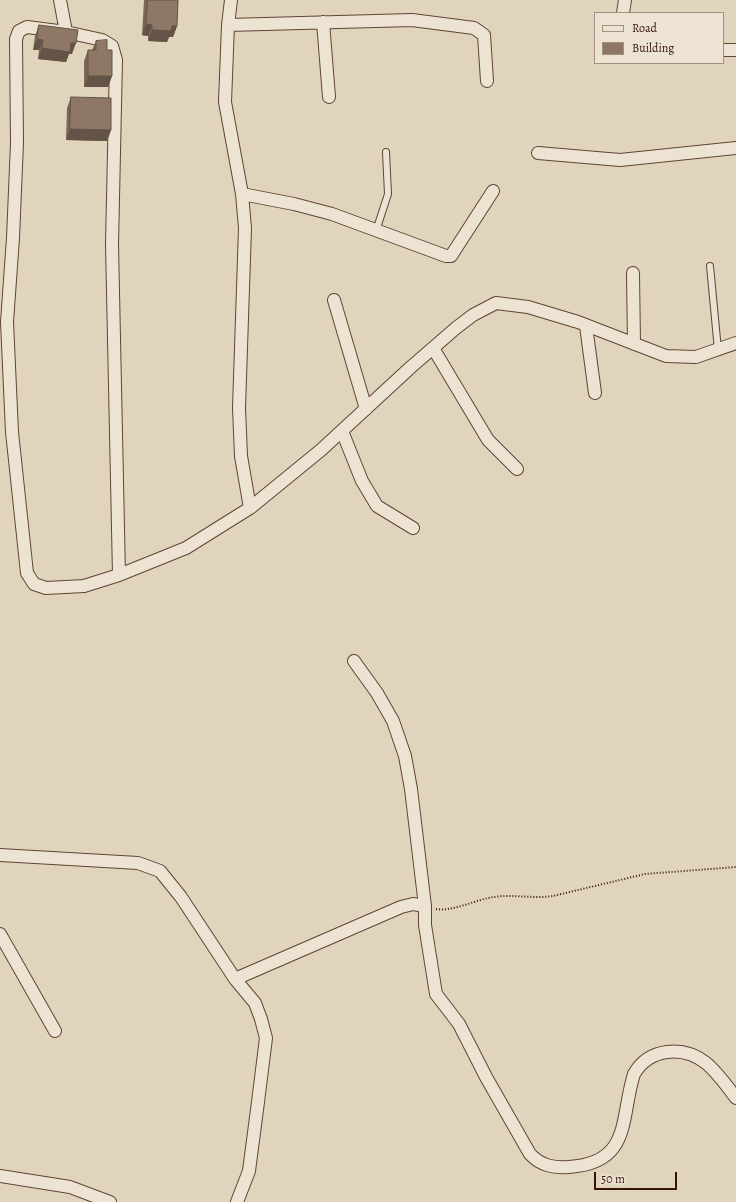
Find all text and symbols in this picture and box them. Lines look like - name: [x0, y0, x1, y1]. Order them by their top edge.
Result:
- legend: [594, 12, 724, 64]
- text: Road: [632, 20, 657, 36]
- text: Building: [632, 40, 674, 56]
- scale bar: [596, 1164, 679, 1190]
- text: 50 m: [601, 1171, 625, 1187]

